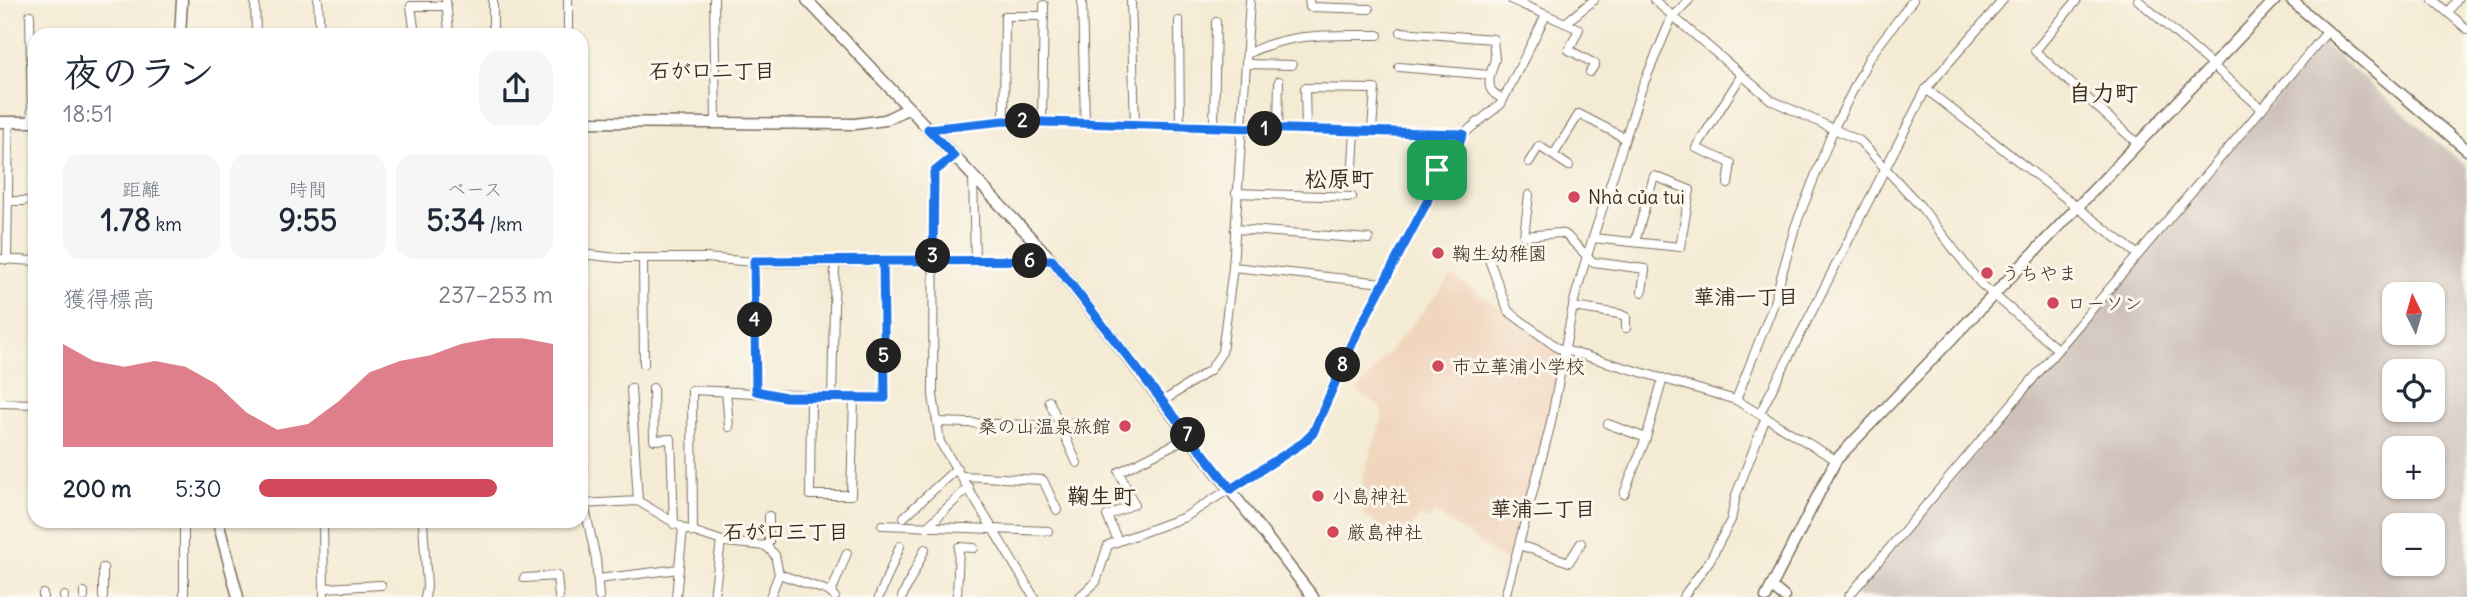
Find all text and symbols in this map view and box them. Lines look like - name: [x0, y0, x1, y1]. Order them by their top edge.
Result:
- text: 夜のラン: [63, 49, 215, 96]
- button: share: [479, 51, 553, 125]
- district label: 石が口二丁目: [649, 57, 775, 84]
- district label: 自力町: [2069, 78, 2138, 107]
- text: 18:51: [63, 99, 113, 128]
- pin: 2: [1006, 104, 1040, 138]
- text: 2: [1017, 108, 1028, 132]
- pin: 1: [1248, 111, 1282, 146]
- text: 1: [1261, 116, 1268, 140]
- pin: [1407, 140, 1467, 200]
- icon: arrive: [1418, 151, 1456, 189]
- district label: 松原町: [1305, 164, 1374, 193]
- text: 距離: [122, 177, 160, 201]
- text: 時間: [289, 177, 327, 201]
- text: ペース: [447, 177, 503, 201]
- place label: Nhà của tui: [1588, 185, 1685, 209]
- marker: Nhà của tui: [1566, 189, 1582, 205]
- text: 1.78: [101, 201, 151, 239]
- text: 9:55: [279, 201, 337, 239]
- text: 5:34: [427, 201, 485, 239]
- text: km: [151, 212, 182, 236]
- text: /km: [485, 212, 523, 236]
- pin: 3: [916, 238, 950, 274]
- place label: 鞠生幼稚園: [1452, 241, 1547, 265]
- text: 3: [927, 243, 938, 267]
- pin: 6: [1012, 244, 1048, 278]
- marker: 鞠生幼稚園: [1430, 245, 1446, 261]
- text: 6: [1024, 248, 1035, 272]
- place label: うちやま: [2001, 261, 2077, 285]
- marker: うちやま: [1979, 265, 1995, 281]
- text: 237–253 m: [438, 280, 553, 309]
- north arrow: [2382, 282, 2445, 345]
- map controls: [2382, 282, 2445, 576]
- district label: 華浦一丁目: [1694, 283, 1799, 310]
- text: 獲得標高: [63, 284, 155, 313]
- place label: ローソン: [2067, 291, 2143, 315]
- marker: ローソン: [2045, 295, 2061, 311]
- pin: 4: [738, 302, 772, 338]
- text: 4: [749, 307, 760, 331]
- pin: 5: [866, 338, 902, 374]
- text: 5: [878, 343, 889, 367]
- pin: 8: [1326, 348, 1360, 382]
- text: 8: [1337, 352, 1348, 376]
- place label: 市立華浦小学校: [1452, 354, 1585, 378]
- marker: 市立華浦小学校: [1430, 358, 1446, 374]
- button: locate: [2382, 359, 2445, 422]
- place label: 桑の山温泉旅館: [978, 414, 1111, 438]
- marker: 桑の山温泉旅館: [1117, 418, 1133, 434]
- pin: 7: [1170, 418, 1206, 452]
- text: 7: [1183, 422, 1192, 446]
- button: +: [2382, 436, 2445, 499]
- text: 200 m: [63, 474, 132, 503]
- text: 5:30: [175, 474, 222, 503]
- district label: 鞠生町: [1067, 481, 1136, 510]
- place label: 小島神社: [1332, 484, 1408, 508]
- marker: 小島神社: [1310, 488, 1326, 504]
- district label: 華浦二丁目: [1491, 495, 1596, 522]
- button: −: [2382, 513, 2445, 576]
- district label: 石が口三丁目: [723, 518, 849, 545]
- place label: 厳島神社: [1347, 520, 1423, 544]
- marker: 厳島神社: [1325, 524, 1341, 540]

